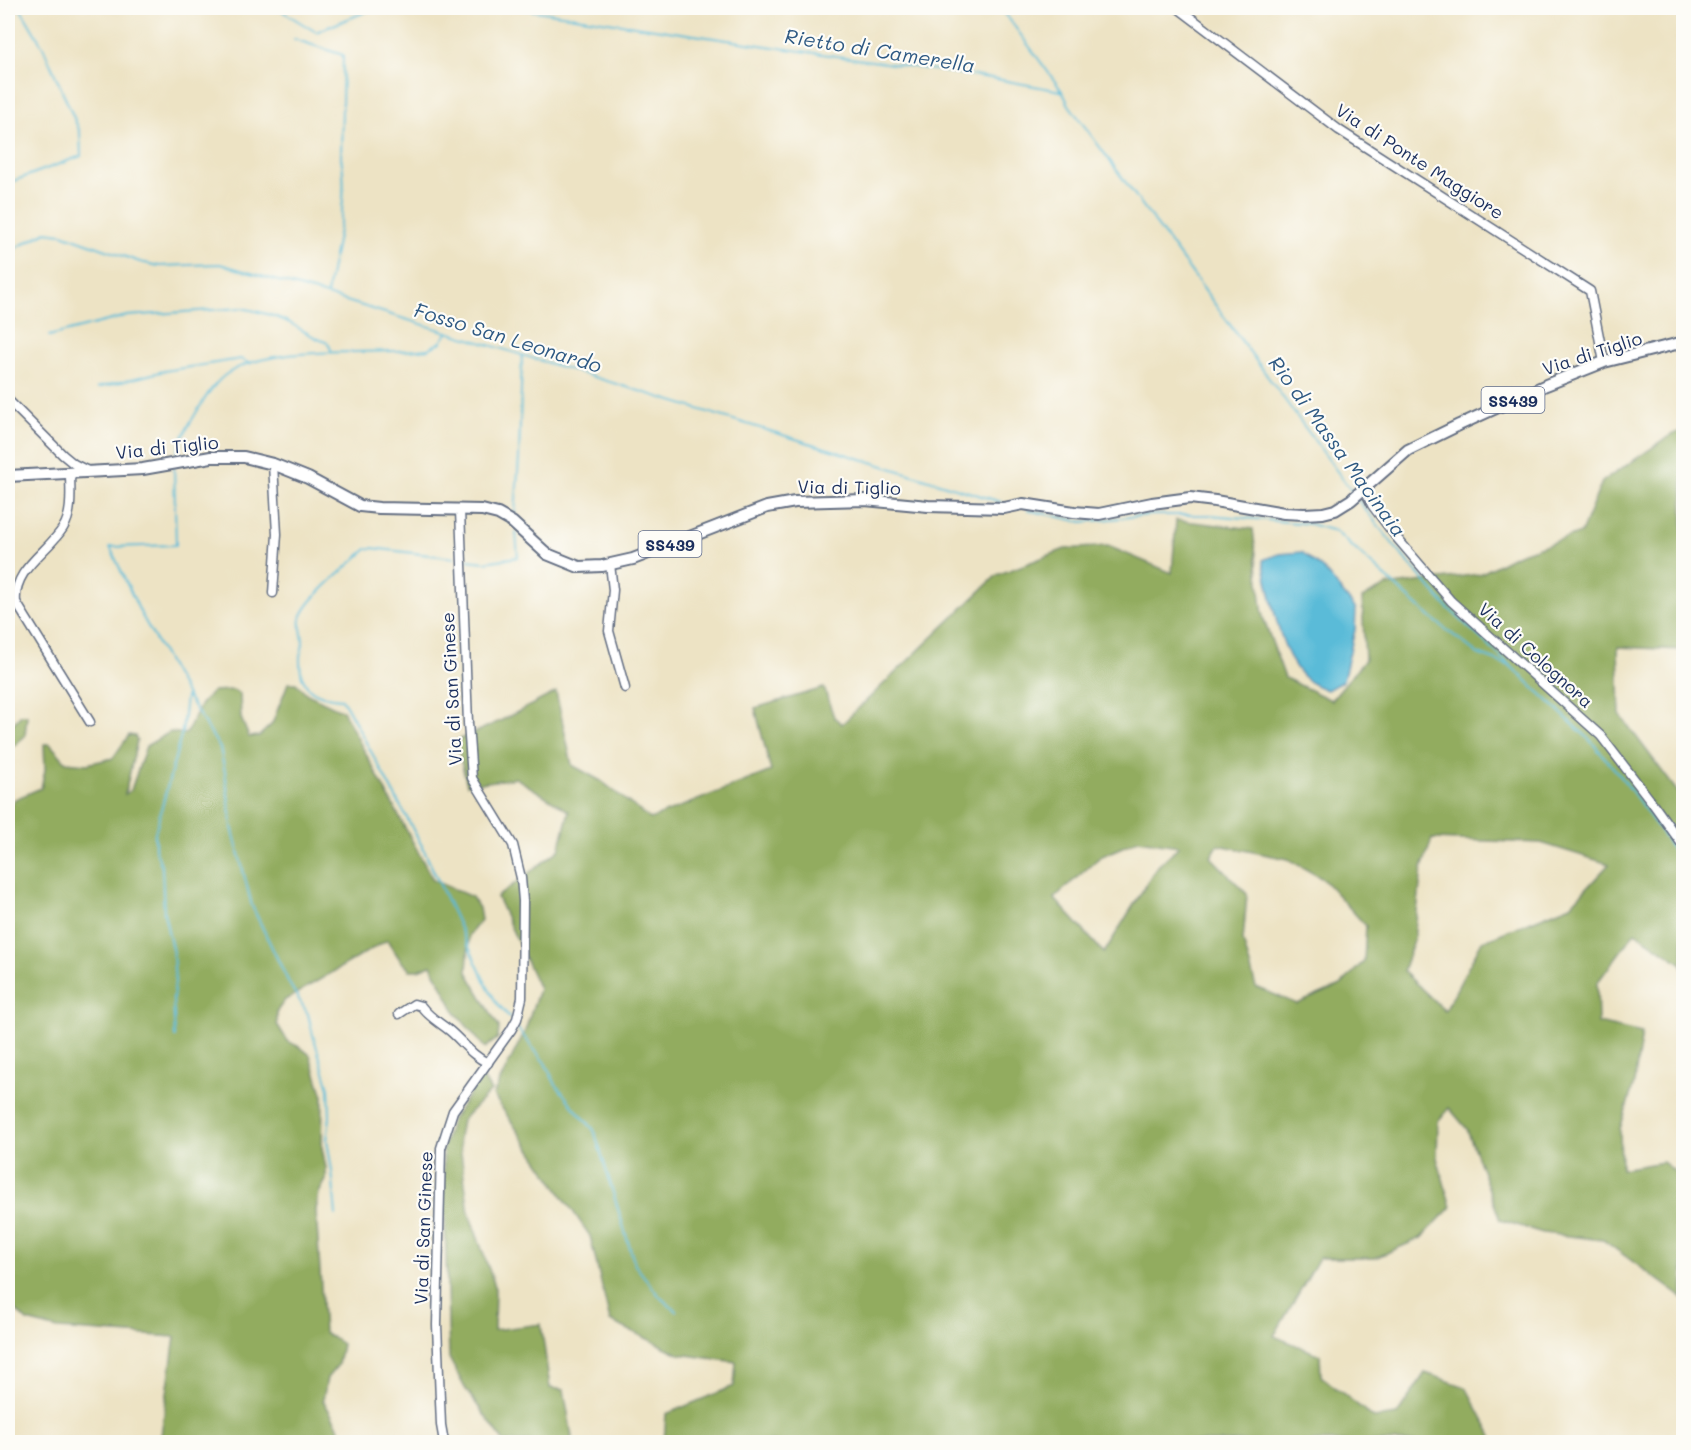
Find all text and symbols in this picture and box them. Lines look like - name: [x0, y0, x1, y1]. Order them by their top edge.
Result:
- water label: Rietto di Camerella: [783, 22, 977, 78]
- street label: Via di Ponte Maggiore: [1331, 98, 1509, 224]
- water label: Fosso San Leonardo: [411, 296, 605, 378]
- street label: Via di Tiglio: [1539, 326, 1645, 380]
- water label: Rio di Massa Macinaia: [1264, 350, 1412, 542]
- road number: SS439: [1482, 387, 1544, 413]
- street label: Via di Tiglio: [114, 430, 220, 464]
- street label: Via di Tiglio: [797, 474, 901, 500]
- road number: SS439: [638, 531, 702, 557]
- street label: Via di Colognora: [1473, 597, 1599, 713]
- street label: Via di San Ginese: [435, 612, 467, 766]
- street label: Via di San Ginese: [408, 1151, 438, 1305]

